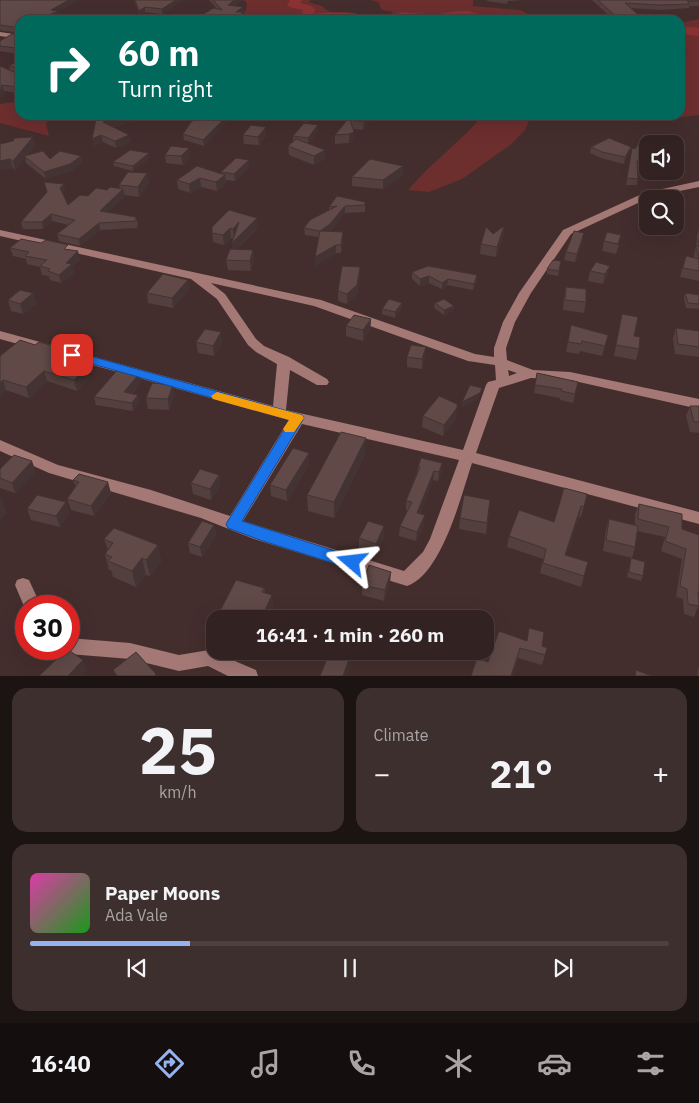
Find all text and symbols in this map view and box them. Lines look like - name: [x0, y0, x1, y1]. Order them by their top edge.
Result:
- text: 60 m: [118, 30, 200, 76]
- icon: right: [35, 35, 100, 100]
- text: Turn right: [118, 74, 213, 103]
- map controls: [639, 135, 684, 235]
- button: sound: [639, 135, 684, 180]
- button: search: [639, 190, 684, 235]
- pin: [51, 334, 93, 376]
- icon: arrive: [58, 341, 86, 369]
- position arrow: [325, 535, 377, 587]
- speed limit sign: 30: [15, 595, 80, 660]
- text: 16:41 · 1 min · 260 m: [256, 623, 444, 647]
- text: 25: [139, 707, 217, 792]
- text: Climate: [374, 725, 429, 745]
- text: 21°: [490, 749, 553, 798]
- text: −: [374, 755, 390, 792]
- text: +: [652, 755, 669, 792]
- text: km/h: [159, 782, 197, 802]
- text: Paper Moons: [105, 881, 220, 905]
- text: Ada Vale: [105, 905, 168, 925]
- icon: previous: [123, 954, 151, 982]
- icon: pause: [336, 954, 364, 982]
- icon: next: [549, 954, 577, 982]
- icon: directions: [152, 1046, 187, 1081]
- icon: music: [248, 1046, 283, 1081]
- icon: phone: [344, 1046, 379, 1081]
- icon: climate: [441, 1046, 476, 1081]
- icon: car: [537, 1046, 572, 1081]
- icon: filters: [633, 1046, 668, 1081]
- text: 16:40: [31, 1049, 91, 1078]

